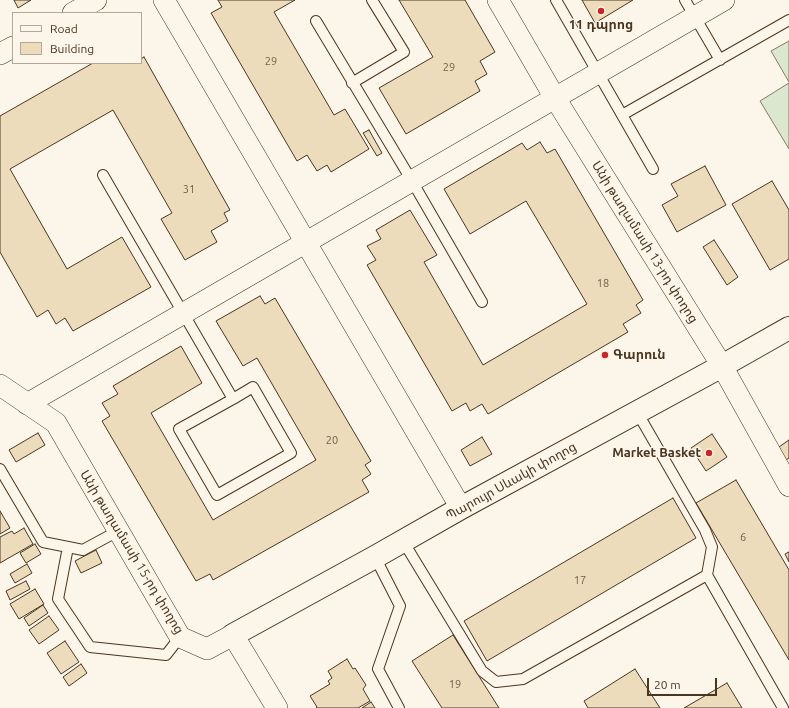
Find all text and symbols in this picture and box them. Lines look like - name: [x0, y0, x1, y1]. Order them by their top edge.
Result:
- marker: 11 դպրոց: [596, 6, 606, 16]
- legend: [12, 12, 142, 64]
- place label: 11 դպրոց: [569, 17, 633, 33]
- text: Road: [50, 22, 78, 35]
- text: Building: [50, 42, 94, 55]
- house number: 29: [265, 54, 277, 68]
- house number: 29: [443, 60, 455, 74]
- street label: Անի թաղամասի 13-րդ փողոց: [588, 158, 702, 326]
- house number: 31: [183, 182, 195, 196]
- house number: 18: [597, 276, 609, 290]
- place label: Գարուն: [613, 347, 665, 363]
- marker: Գարուն: [600, 350, 610, 360]
- house number: 20: [326, 433, 338, 447]
- street label: Պարույր Սևակի փողոց: [443, 439, 579, 523]
- place label: Market Basket: [612, 445, 701, 461]
- marker: Market Basket: [704, 448, 714, 458]
- street label: Անի թաղամասի 15-րդ փողոց: [77, 467, 187, 637]
- house number: 6: [740, 530, 746, 544]
- house number: 17: [574, 573, 586, 587]
- scale bar: [649, 670, 719, 696]
- house number: 19: [449, 677, 461, 691]
- text: 20 m: [654, 678, 681, 691]

